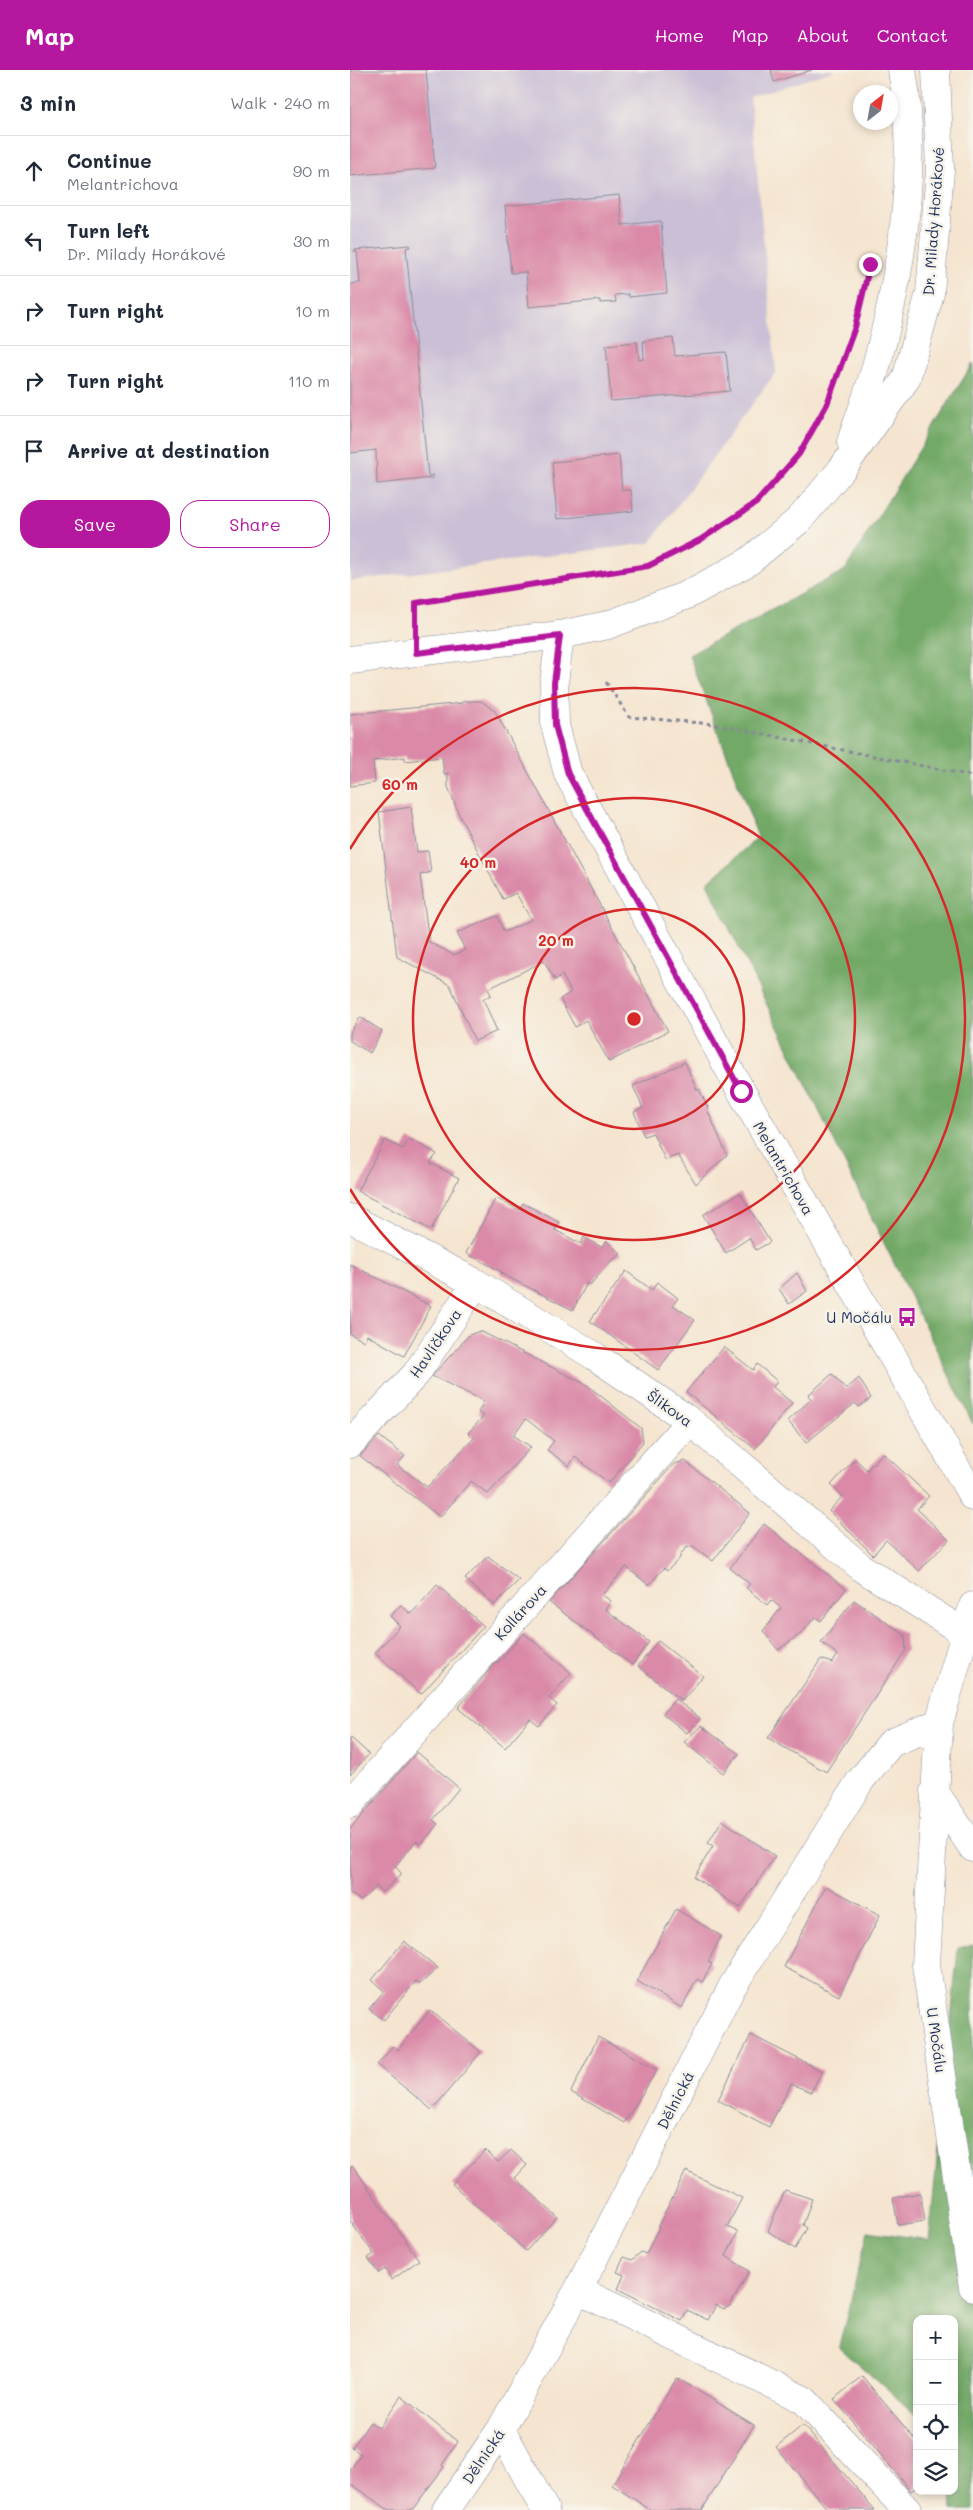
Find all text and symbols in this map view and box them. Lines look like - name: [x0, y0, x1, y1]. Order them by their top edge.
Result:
- text: Map: [25, 20, 74, 51]
- text: Home: [655, 23, 704, 47]
- text: Map: [732, 23, 768, 47]
- text: About: [796, 23, 849, 47]
- text: Contact: [877, 23, 948, 47]
- north arrow: [853, 85, 898, 130]
- text: 3 min: [20, 89, 76, 116]
- text: Walk · 240 m: [230, 92, 330, 113]
- street label: Dr. Milady Horákové: [918, 146, 948, 296]
- text: Continue: [67, 148, 152, 173]
- icon: ahead: [20, 157, 48, 185]
- text: 90 m: [293, 160, 330, 181]
- text: Melantrichova: [67, 173, 179, 194]
- text: Turn left: [67, 218, 150, 243]
- icon: left: [20, 227, 48, 255]
- text: 30 m: [293, 230, 330, 251]
- text: Dr. Milady Horákové: [67, 243, 226, 264]
- route end: [859, 253, 882, 276]
- icon: right: [20, 297, 48, 325]
- text: Turn right: [67, 298, 164, 323]
- text: 10 m: [295, 300, 330, 321]
- icon: right: [20, 367, 48, 395]
- text: Turn right: [67, 368, 164, 393]
- text: 110 m: [288, 370, 330, 391]
- icon: arrive: [20, 437, 48, 465]
- text: Arrive at destination: [67, 438, 270, 463]
- button: Save: [20, 500, 170, 548]
- button: Share: [180, 500, 330, 548]
- text: 60 m: [382, 774, 418, 794]
- text: 40 m: [460, 852, 496, 872]
- text: 20 m: [538, 930, 574, 950]
- centre of rings: [625, 1010, 643, 1028]
- route start: [730, 1080, 753, 1103]
- street label: Melantrichova: [749, 1118, 819, 1218]
- street label: Havlíčkova: [405, 1304, 465, 1382]
- bus stop icon: U Močálu: [896, 1306, 918, 1328]
- place label: U Močálu: [826, 1307, 892, 1327]
- street label: Šlikova: [643, 1385, 697, 1431]
- street label: Kollárova: [490, 1580, 550, 1644]
- street label: U Močálu: [923, 2006, 951, 2074]
- street label: Dělnická: [652, 2068, 698, 2132]
- map controls: [913, 2315, 958, 2495]
- button: +: [913, 2315, 958, 2360]
- button: −: [913, 2360, 958, 2405]
- button: locate: [913, 2405, 958, 2450]
- street label: Dělnická: [457, 2425, 509, 2487]
- button: layers: [913, 2450, 958, 2495]

